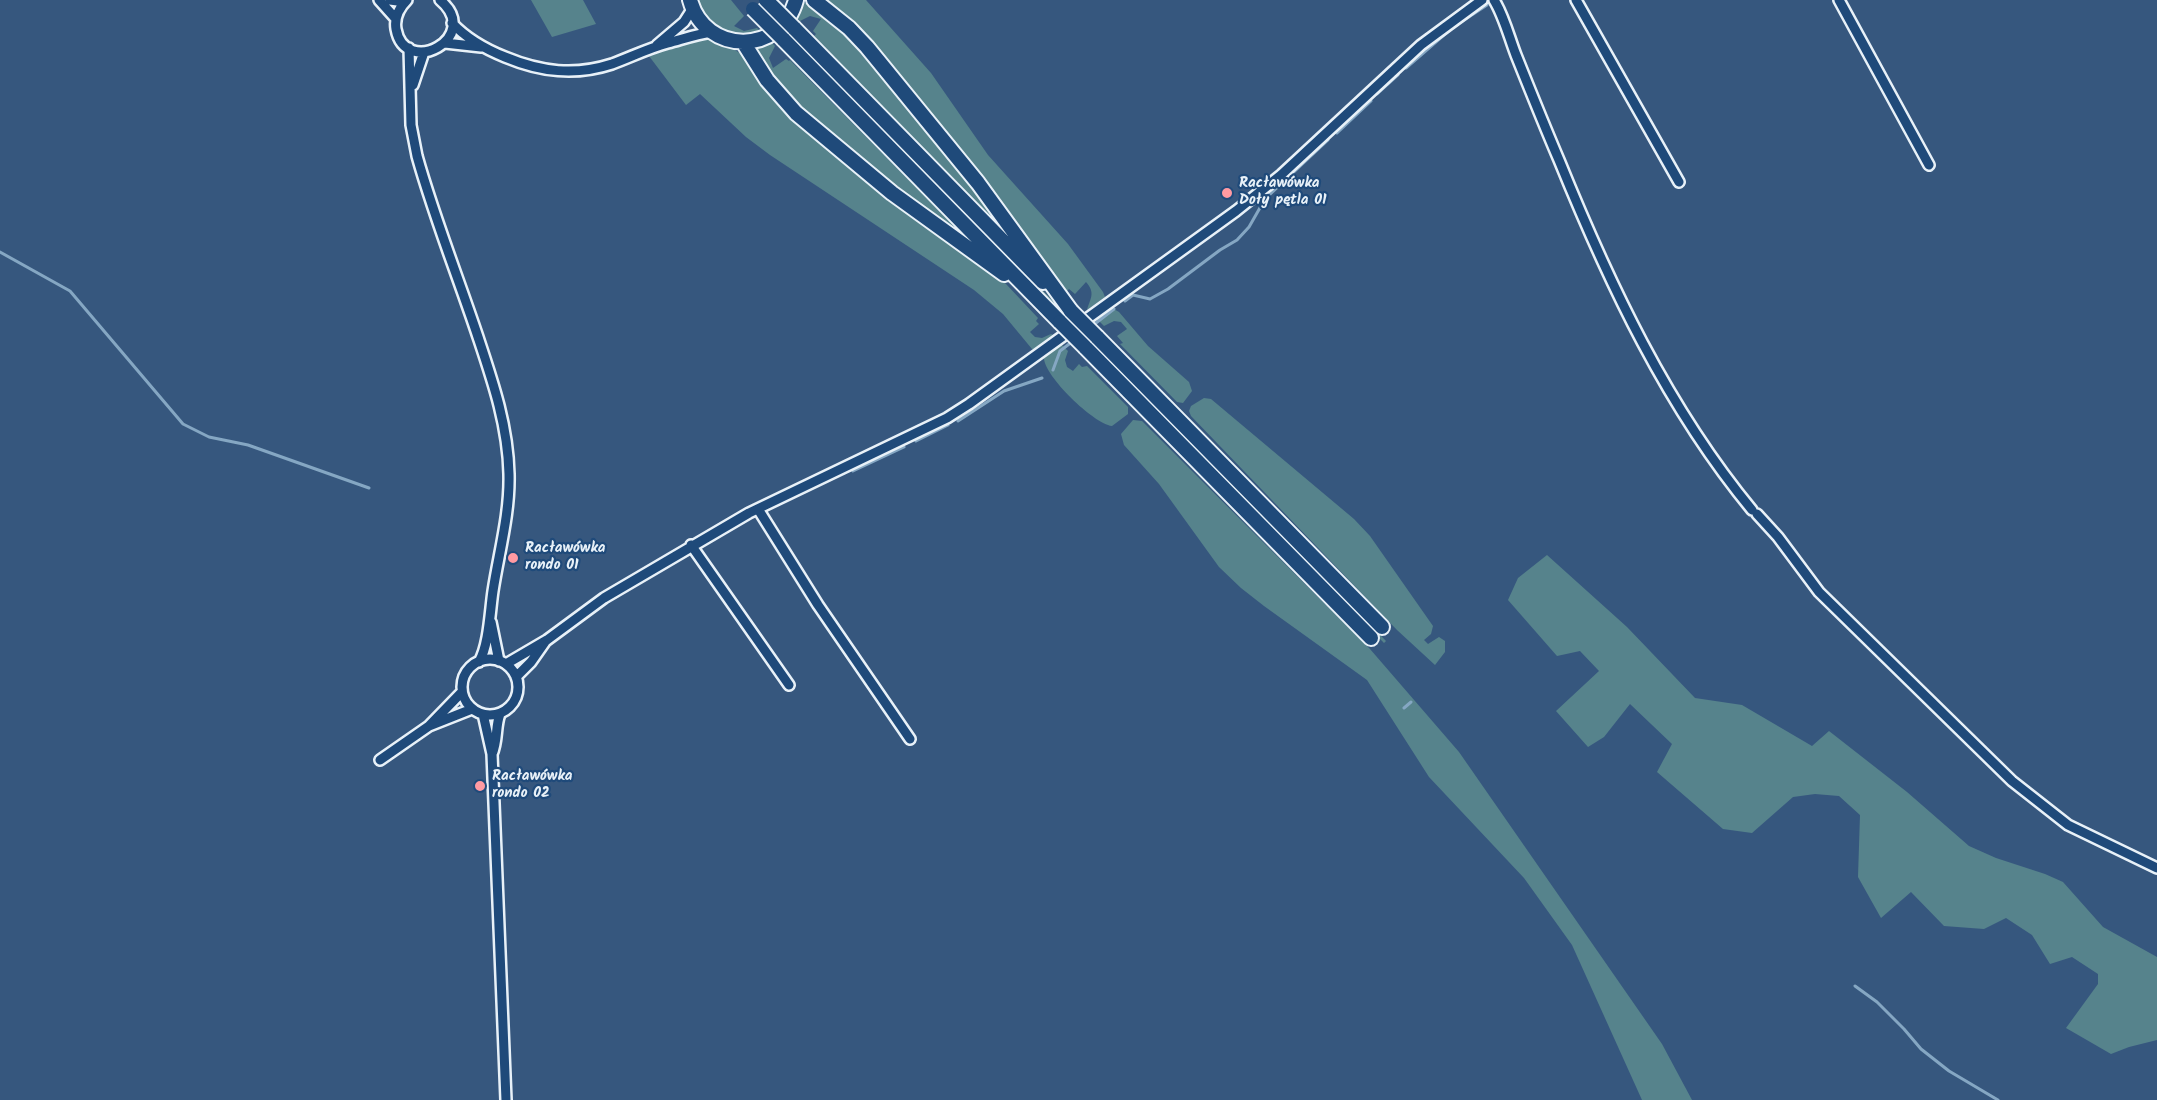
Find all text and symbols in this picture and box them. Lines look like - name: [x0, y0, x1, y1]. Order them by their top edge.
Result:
- place label: Racławówka Doły pętla 01: [1239, 175, 1326, 210]
- marker: Racławówka Doły pętla 01: [1220, 186, 1234, 200]
- place label: Racławówka rondo 01: [525, 540, 606, 575]
- marker: Racławówka rondo 01: [506, 551, 520, 565]
- place label: Racławówka rondo 02: [492, 768, 573, 803]
- marker: Racławówka rondo 02: [473, 779, 487, 793]

